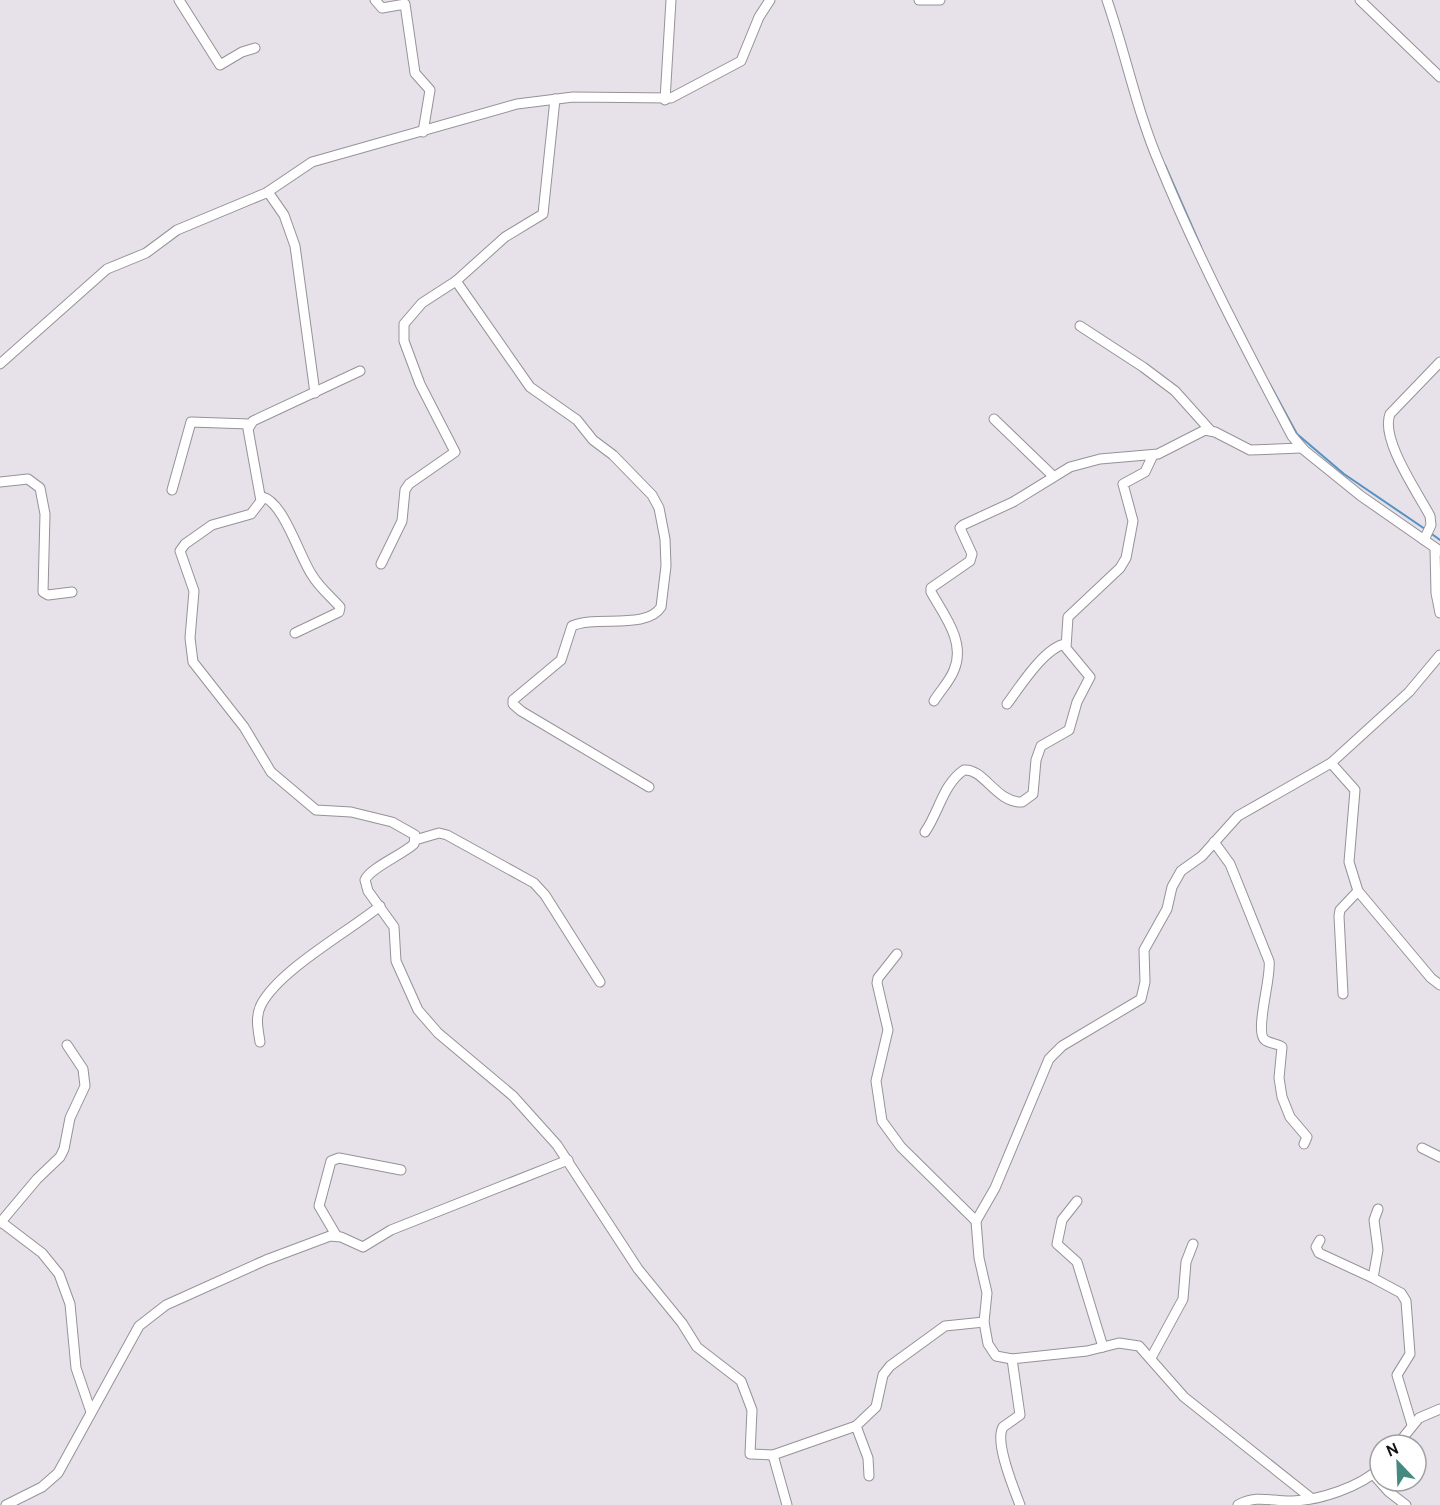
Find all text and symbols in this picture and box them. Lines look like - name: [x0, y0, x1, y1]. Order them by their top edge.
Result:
- north arrow: [1368, 1433, 1428, 1493]
- text: N: [1383, 1439, 1401, 1461]

